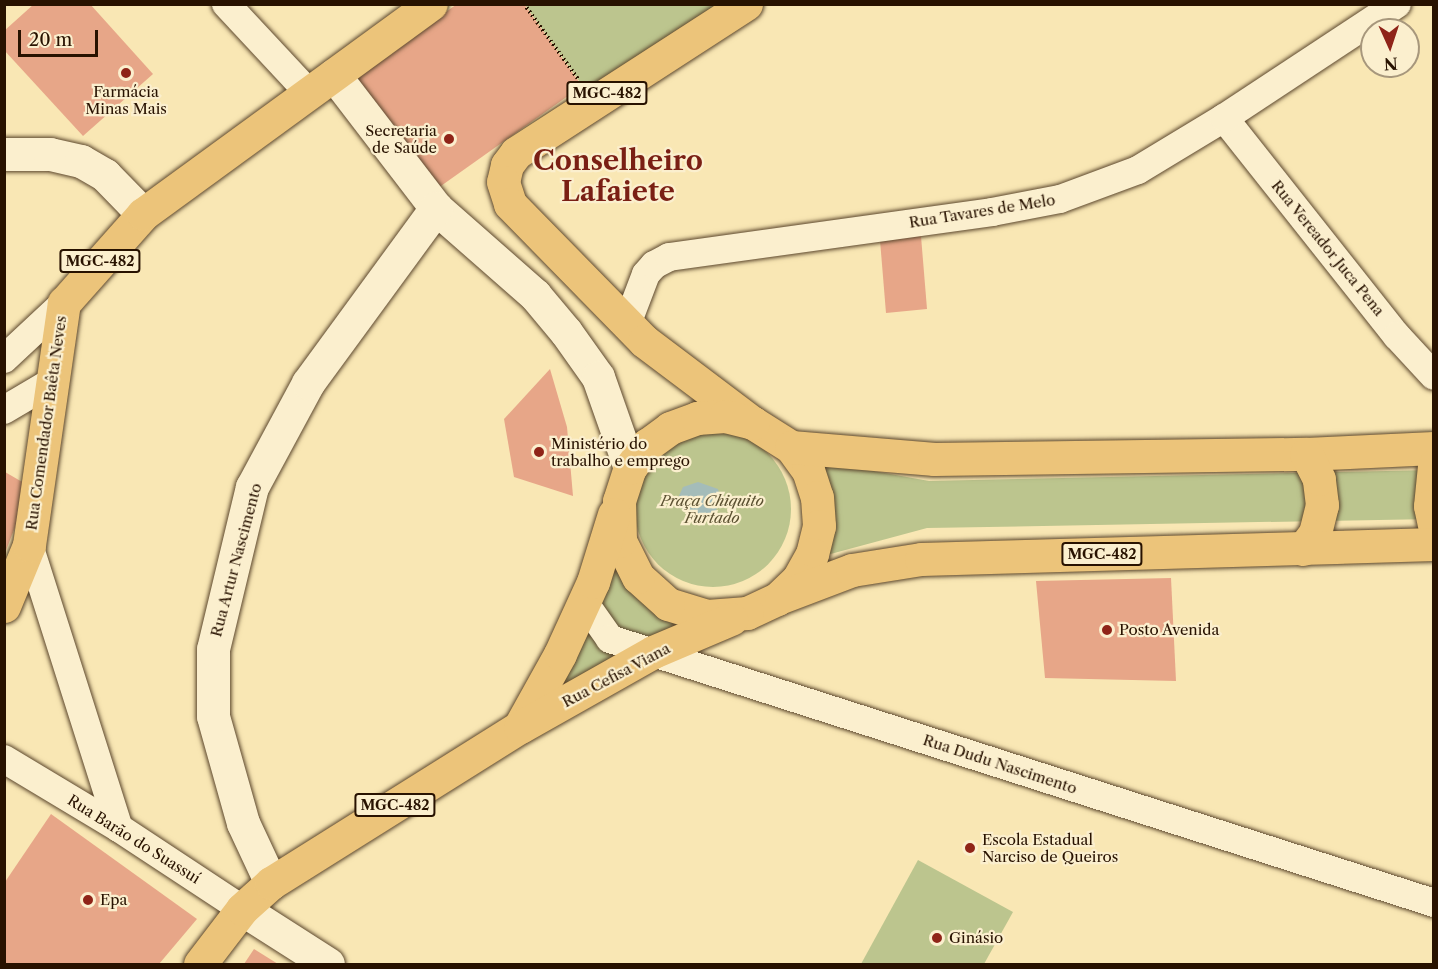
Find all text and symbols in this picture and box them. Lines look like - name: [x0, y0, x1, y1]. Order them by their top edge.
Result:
- scale bar: [21, 18, 100, 56]
- north arrow: [1360, 18, 1420, 78]
- text: 20 m: [29, 29, 72, 51]
- text: N: [1383, 54, 1398, 74]
- marker: Farmácia Minas Mais: [119, 66, 133, 80]
- place label: Farmácia Minas Mais: [85, 82, 167, 117]
- road number: MGC-482: [565, 82, 649, 104]
- place label: Secretaria de Saúde: [365, 121, 437, 156]
- marker: Secretaria de Saúde: [442, 132, 456, 146]
- district label: Conselheiro Lafaiete: [533, 144, 703, 207]
- street label: Rua Vereador Juca Pena: [1267, 176, 1389, 320]
- street label: Rua Tavares de Melo: [907, 190, 1057, 232]
- road number: MGC-482: [58, 250, 142, 272]
- street label: Rua Comendador Baêta Neves: [22, 314, 70, 532]
- place label: Ministério do trabalho e emprego: [551, 434, 690, 469]
- marker: Ministério do trabalho e emprego: [532, 445, 546, 459]
- street label: Rua Artur Nascimento: [207, 481, 265, 639]
- park label: Praça Chiquito Furtado: [660, 491, 764, 526]
- road number: MGC-482: [1060, 543, 1144, 565]
- place label: Posto Avenida: [1119, 621, 1220, 639]
- marker: Posto Avenida: [1100, 623, 1114, 637]
- street label: Rua Cefisa Viana: [559, 639, 673, 711]
- street label: Rua Dudu Nascimento: [921, 731, 1079, 797]
- street label: Rua Barão do Suassuí: [64, 791, 204, 887]
- road number: MGC-482: [353, 794, 437, 816]
- place label: Escola Estadual Narciso de Queiros: [982, 830, 1118, 865]
- marker: Escola Estadual Narciso de Queiros: [963, 841, 977, 855]
- place label: Epa: [100, 891, 128, 909]
- marker: Epa: [81, 893, 95, 907]
- place label: Ginásio: [949, 929, 1003, 947]
- marker: Ginásio: [930, 931, 944, 945]

